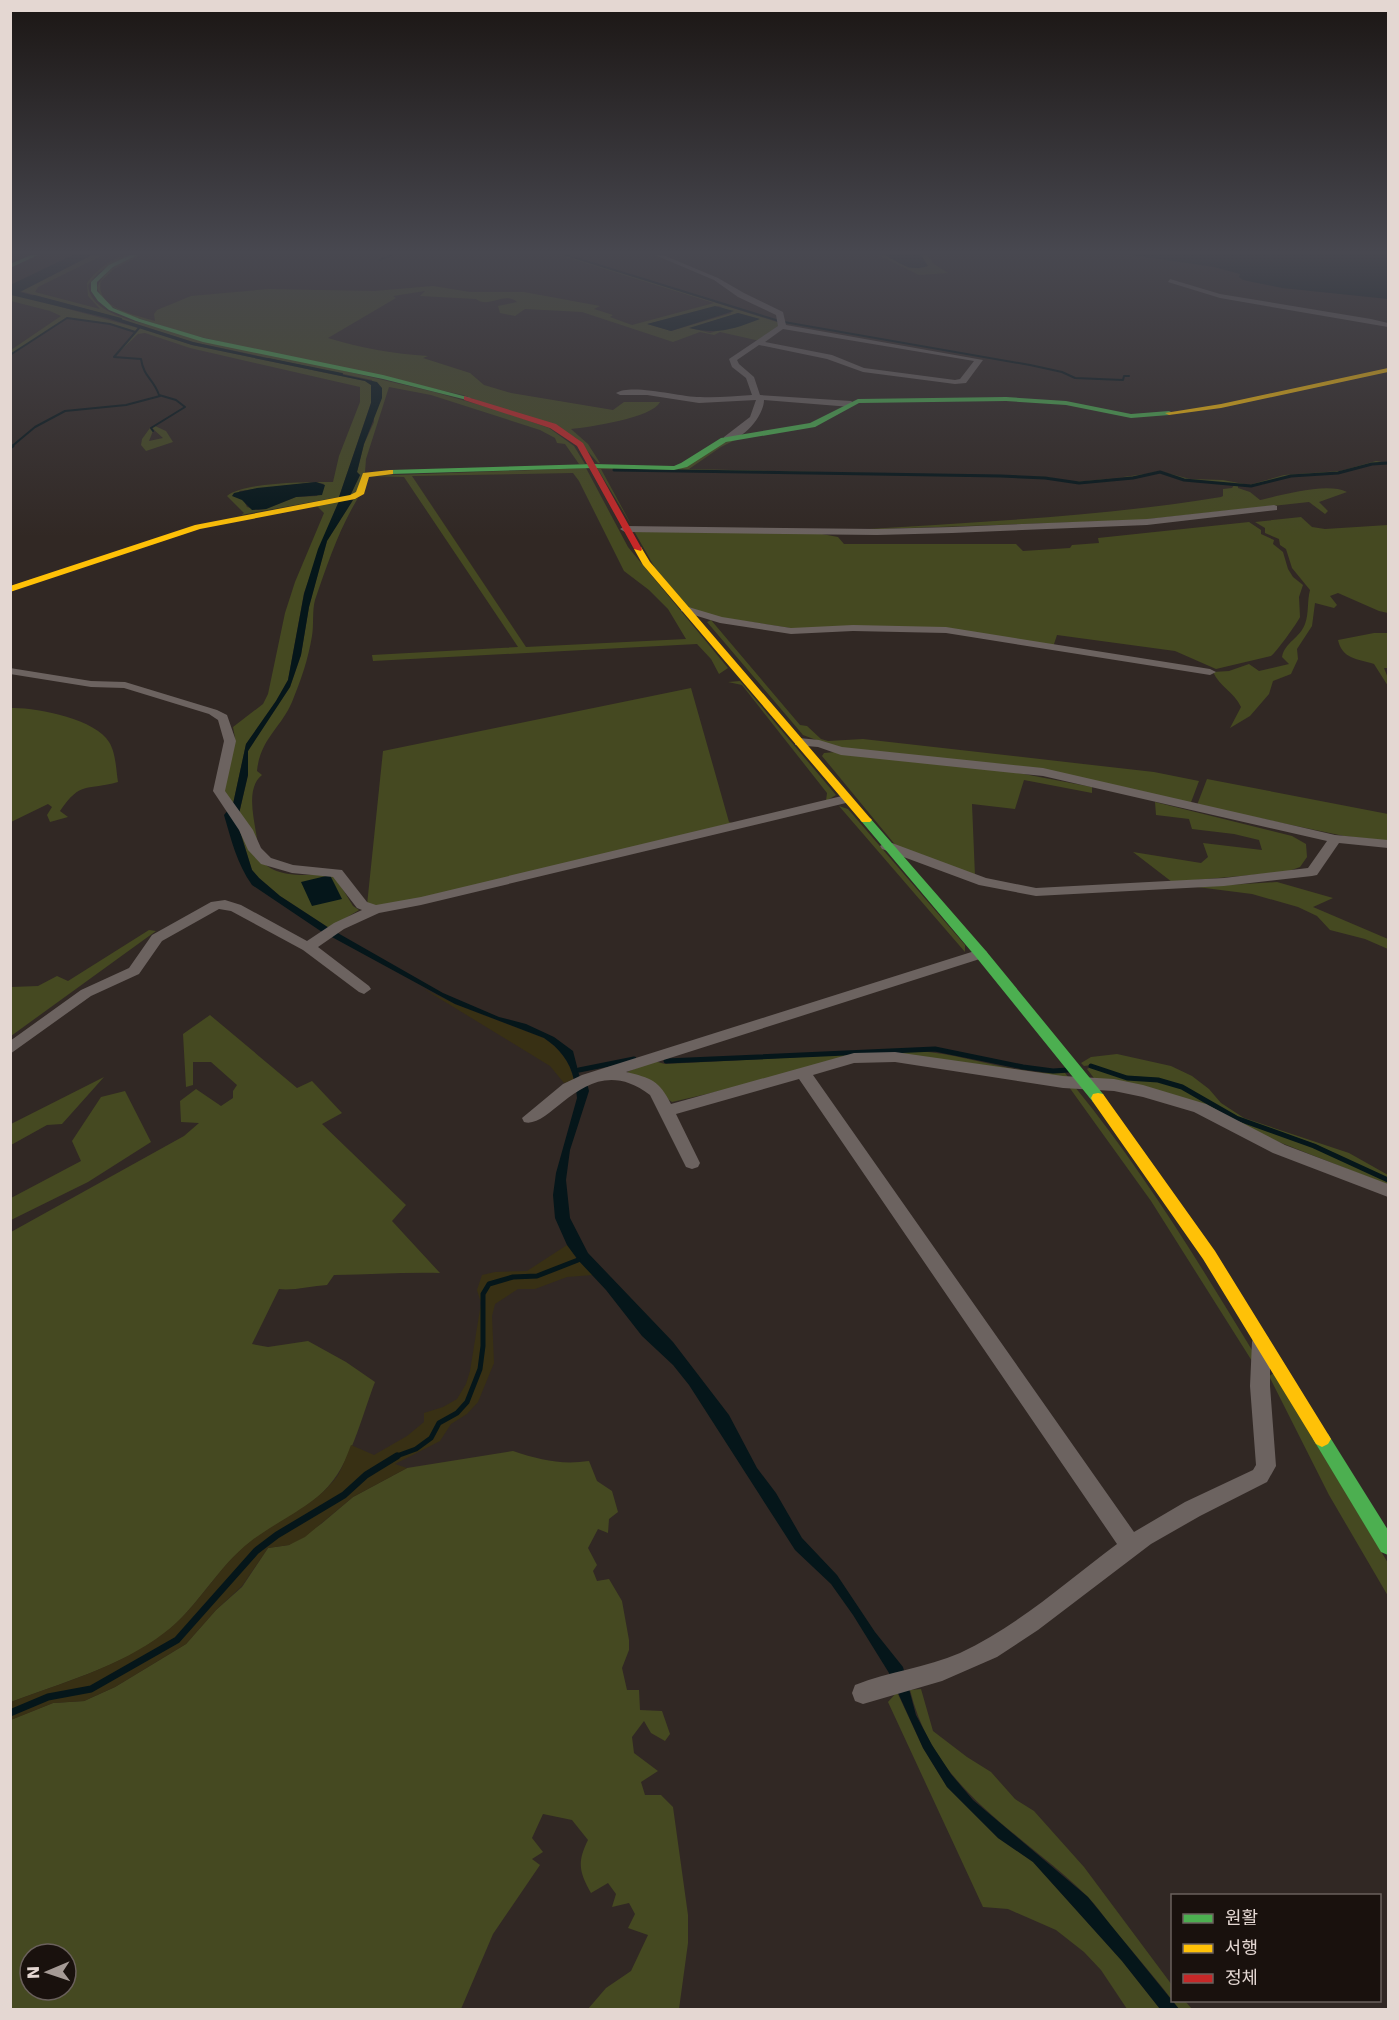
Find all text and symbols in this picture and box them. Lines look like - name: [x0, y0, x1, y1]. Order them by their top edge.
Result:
- legend: [1171, 1894, 1381, 2002]
- text: 원활: [1225, 1907, 1258, 1928]
- text: 서행: [1225, 1937, 1258, 1958]
- north arrow: [18, 1942, 78, 2002]
- text: N: [24, 1965, 43, 1980]
- text: 정체: [1225, 1967, 1258, 1988]

